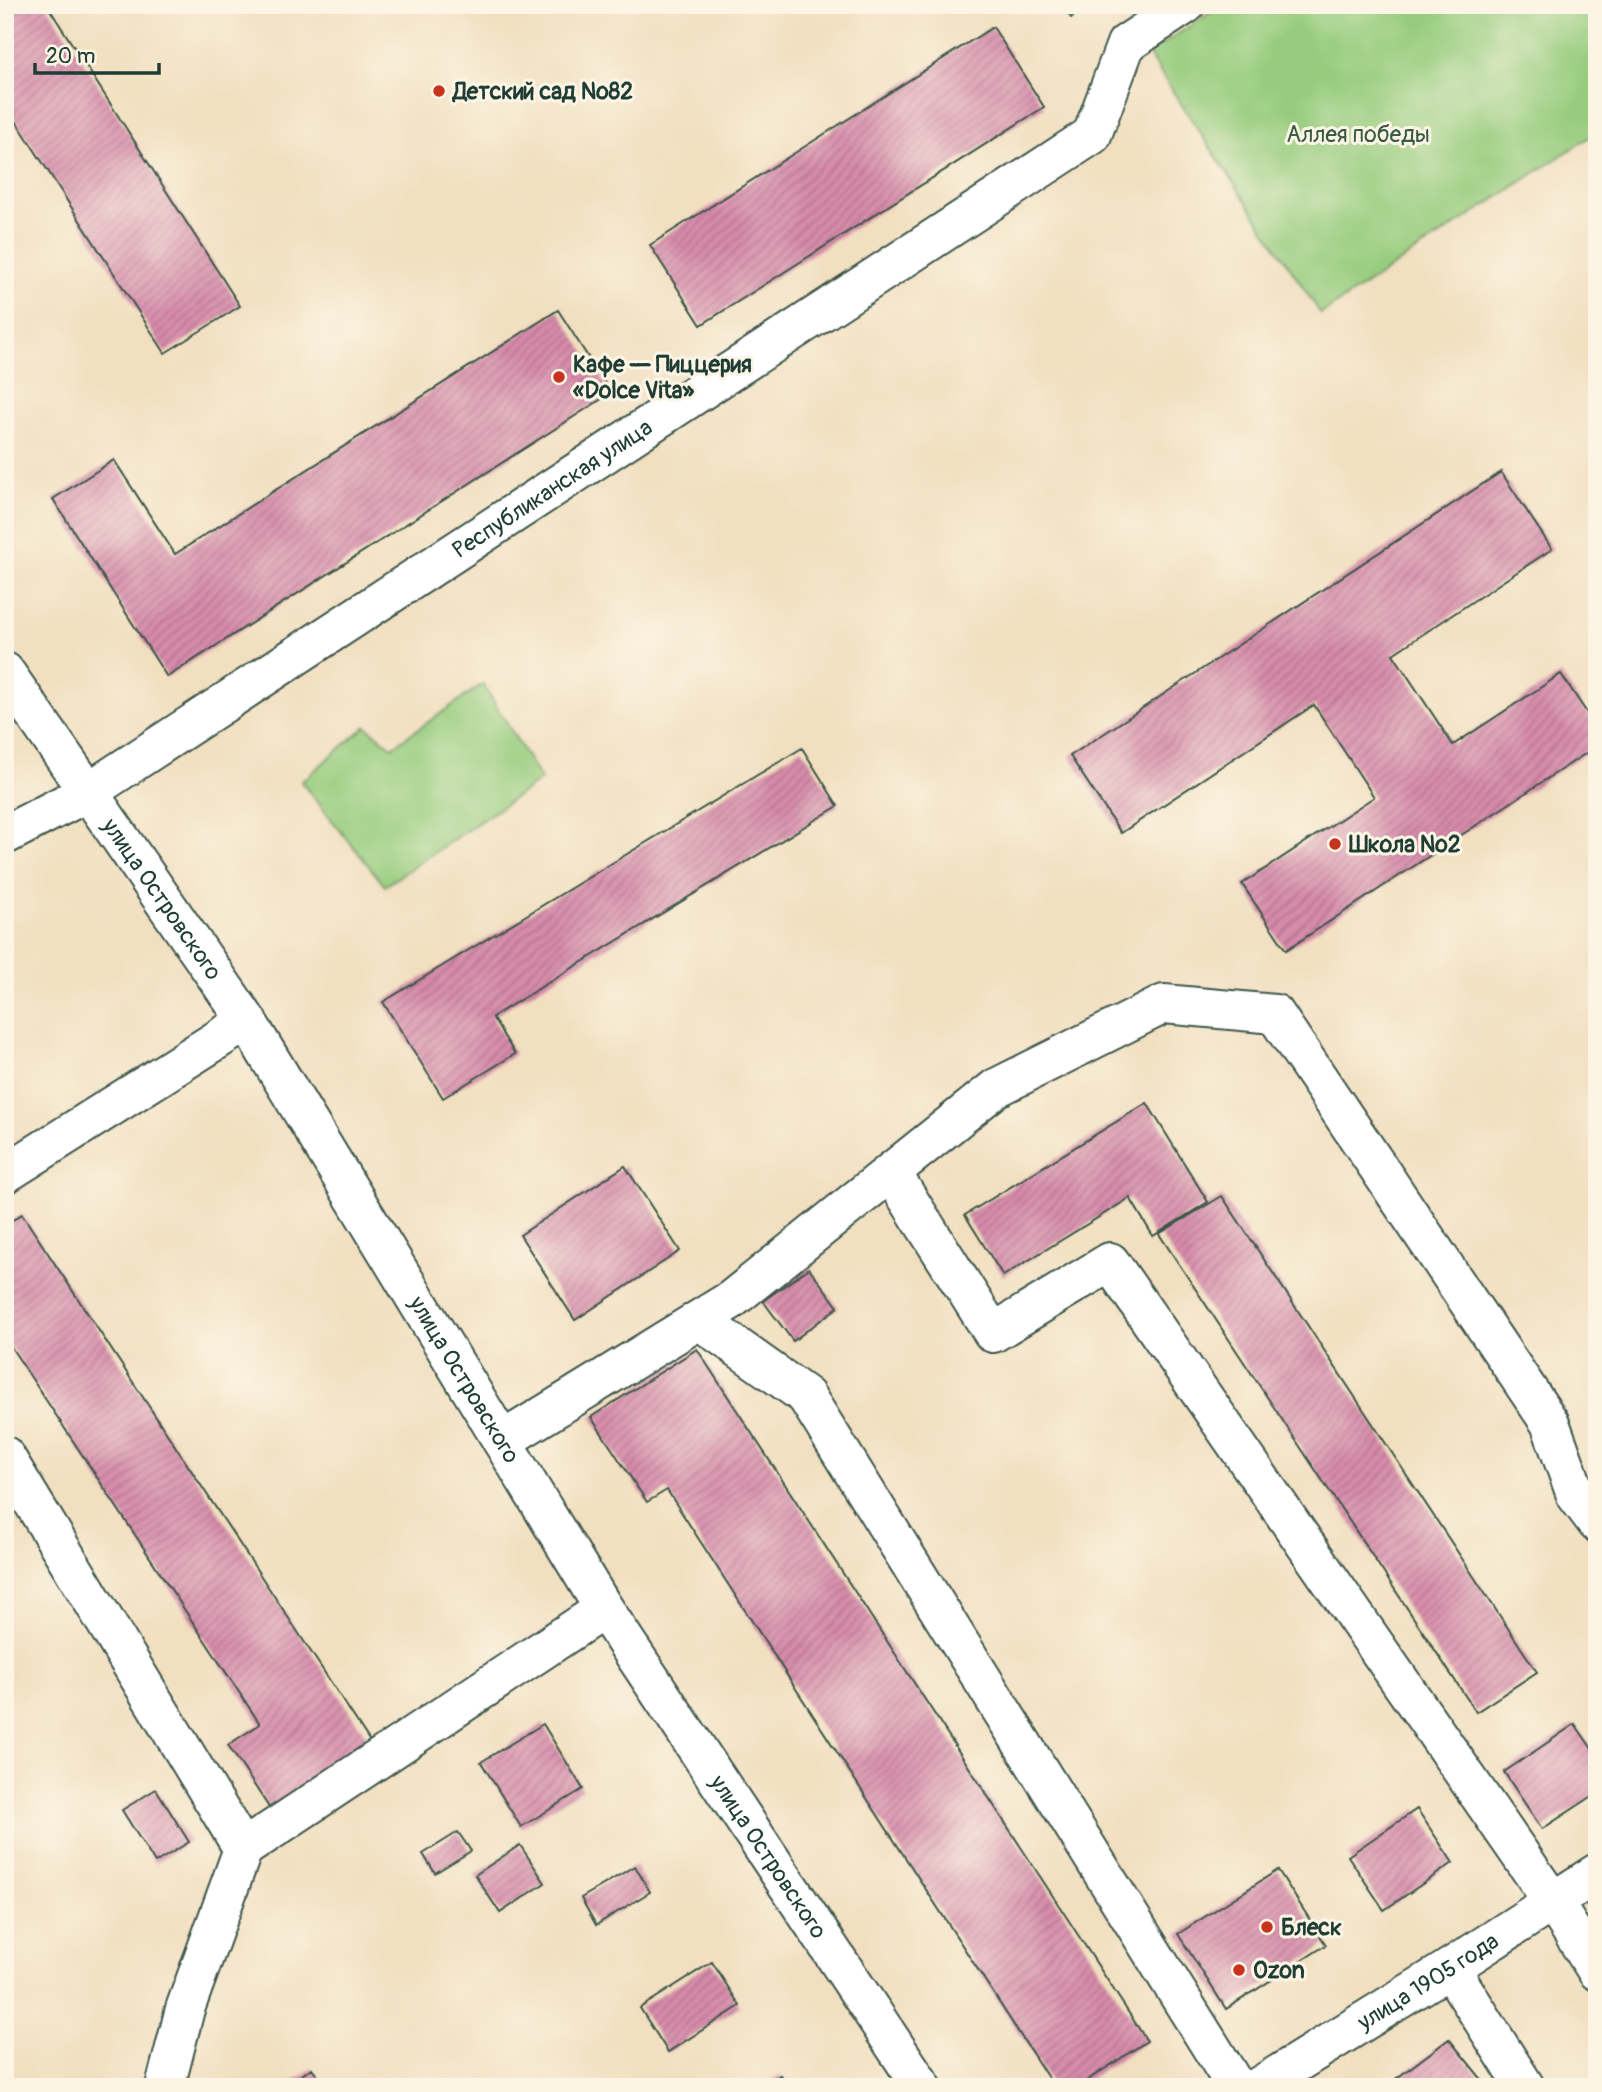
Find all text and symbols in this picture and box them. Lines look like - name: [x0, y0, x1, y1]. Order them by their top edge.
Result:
- scale bar: [35, 32, 159, 76]
- text: 20 m: [46, 43, 95, 70]
- place label: Детский сад №82: [451, 77, 633, 106]
- marker: Детский сад №82: [431, 83, 447, 99]
- park label: Аллея победы: [1286, 120, 1430, 149]
- place label: Кафе — Пиццерия «Dolce Vita»: [573, 350, 752, 405]
- marker: Кафе — Пиццерия «Dolce Vita»: [551, 369, 567, 385]
- street label: Республиканская улица: [447, 413, 658, 565]
- street label: улица Островского: [95, 812, 228, 986]
- place label: Школа №2: [1348, 830, 1461, 859]
- marker: Школа №2: [1327, 836, 1343, 852]
- street label: улица Островского: [402, 1290, 526, 1469]
- street label: улица Островского: [703, 1769, 833, 1944]
- place label: Блеск: [1281, 1913, 1342, 1942]
- marker: Блеск: [1259, 1919, 1275, 1935]
- street label: улица 1905 года: [1351, 1927, 1504, 2037]
- place label: Ozon: [1253, 1956, 1305, 1985]
- marker: Ozon: [1231, 1962, 1247, 1978]

